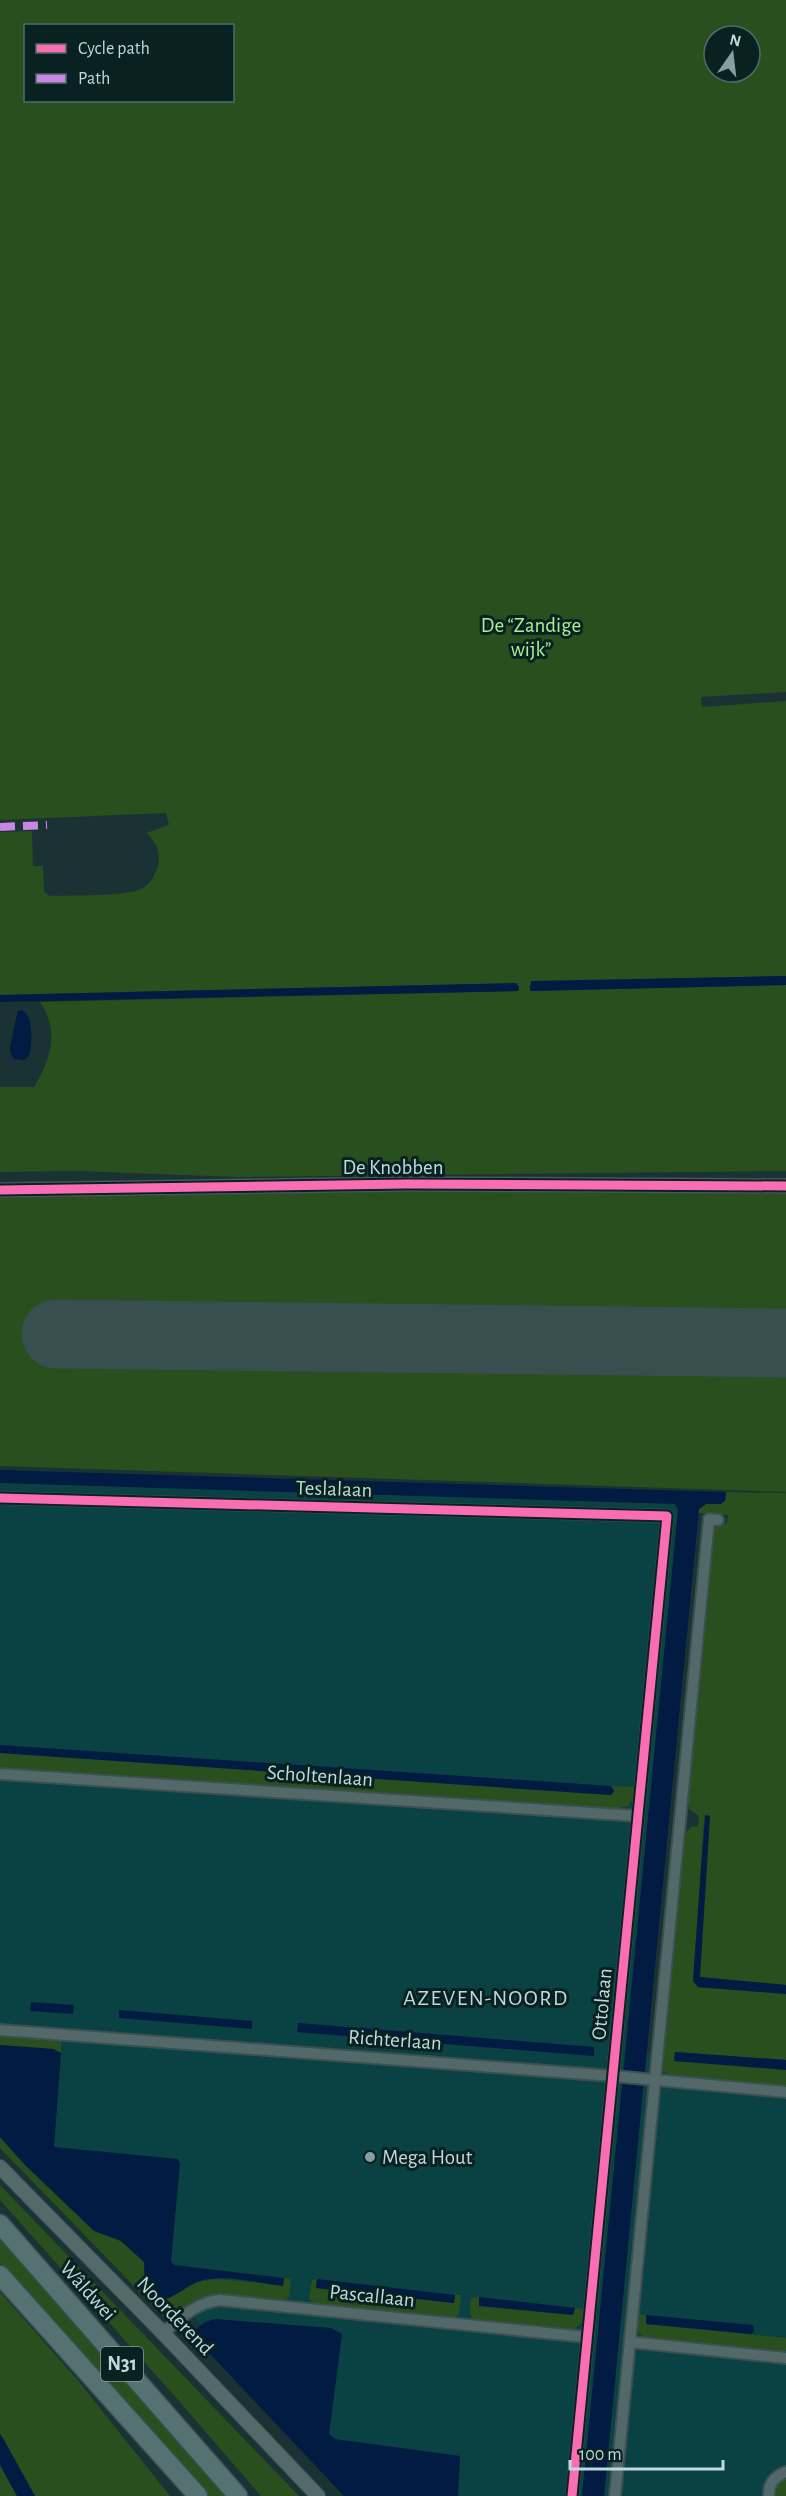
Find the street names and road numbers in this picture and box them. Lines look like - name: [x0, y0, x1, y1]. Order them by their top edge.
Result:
- street label: De Knobben: [342, 1157, 444, 1178]
- street label: Teslalaan: [295, 1477, 373, 1501]
- street label: Scholtenlaan: [266, 1762, 374, 1790]
- street label: Ottolaan: [588, 1967, 616, 2041]
- street label: Richterlaan: [347, 2026, 443, 2054]
- street label: Wâldwei: [56, 2257, 120, 2325]
- street label: Noorderend: [133, 2273, 217, 2359]
- street label: Pascallaan: [328, 2281, 416, 2311]
- road number: N31: [101, 2347, 143, 2381]

